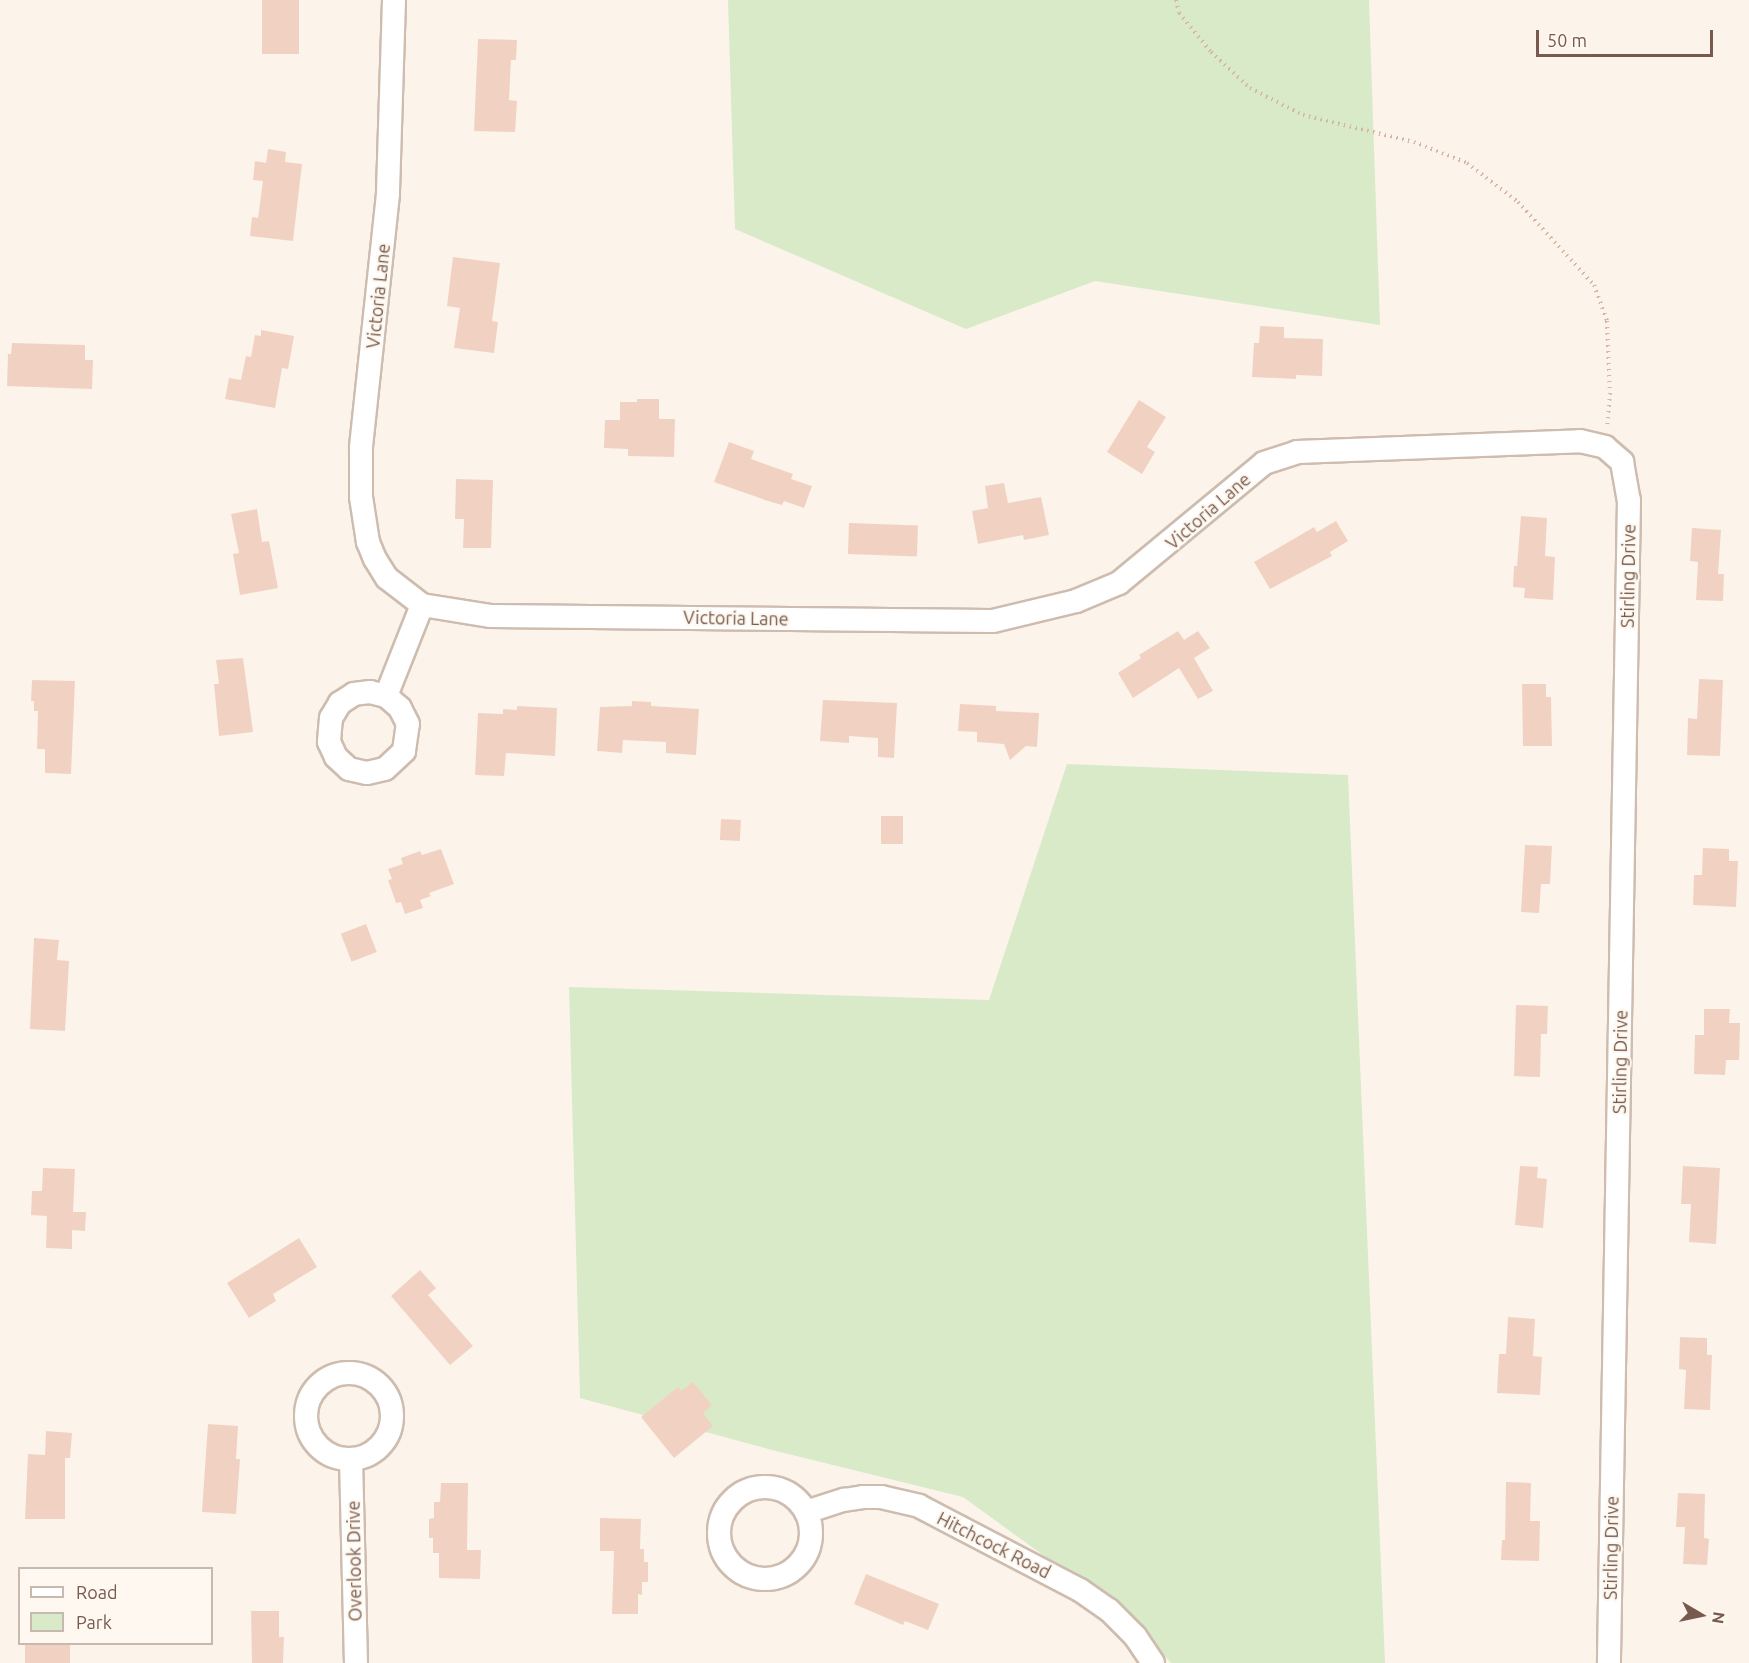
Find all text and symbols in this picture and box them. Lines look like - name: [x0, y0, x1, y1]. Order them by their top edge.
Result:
- scale bar: [1539, 18, 1716, 56]
- text: 50 m: [1547, 30, 1587, 50]
- street label: Victoria Lane: [362, 242, 394, 350]
- street label: Victoria Lane: [1161, 468, 1255, 554]
- street label: Stirling Drive: [1616, 524, 1640, 628]
- street label: Victoria Lane: [683, 606, 789, 630]
- street label: Stirling Drive: [1608, 1010, 1632, 1114]
- street label: Stirling Drive: [1599, 1496, 1623, 1600]
- street label: Overlook Drive: [342, 1500, 366, 1622]
- street label: Hitchcock Road: [934, 1507, 1054, 1583]
- legend: [18, 1567, 213, 1645]
- text: Road: [76, 1582, 118, 1602]
- north arrow: [1671, 1585, 1731, 1645]
- text: N: [1709, 1611, 1729, 1625]
- text: Park: [76, 1612, 112, 1632]

